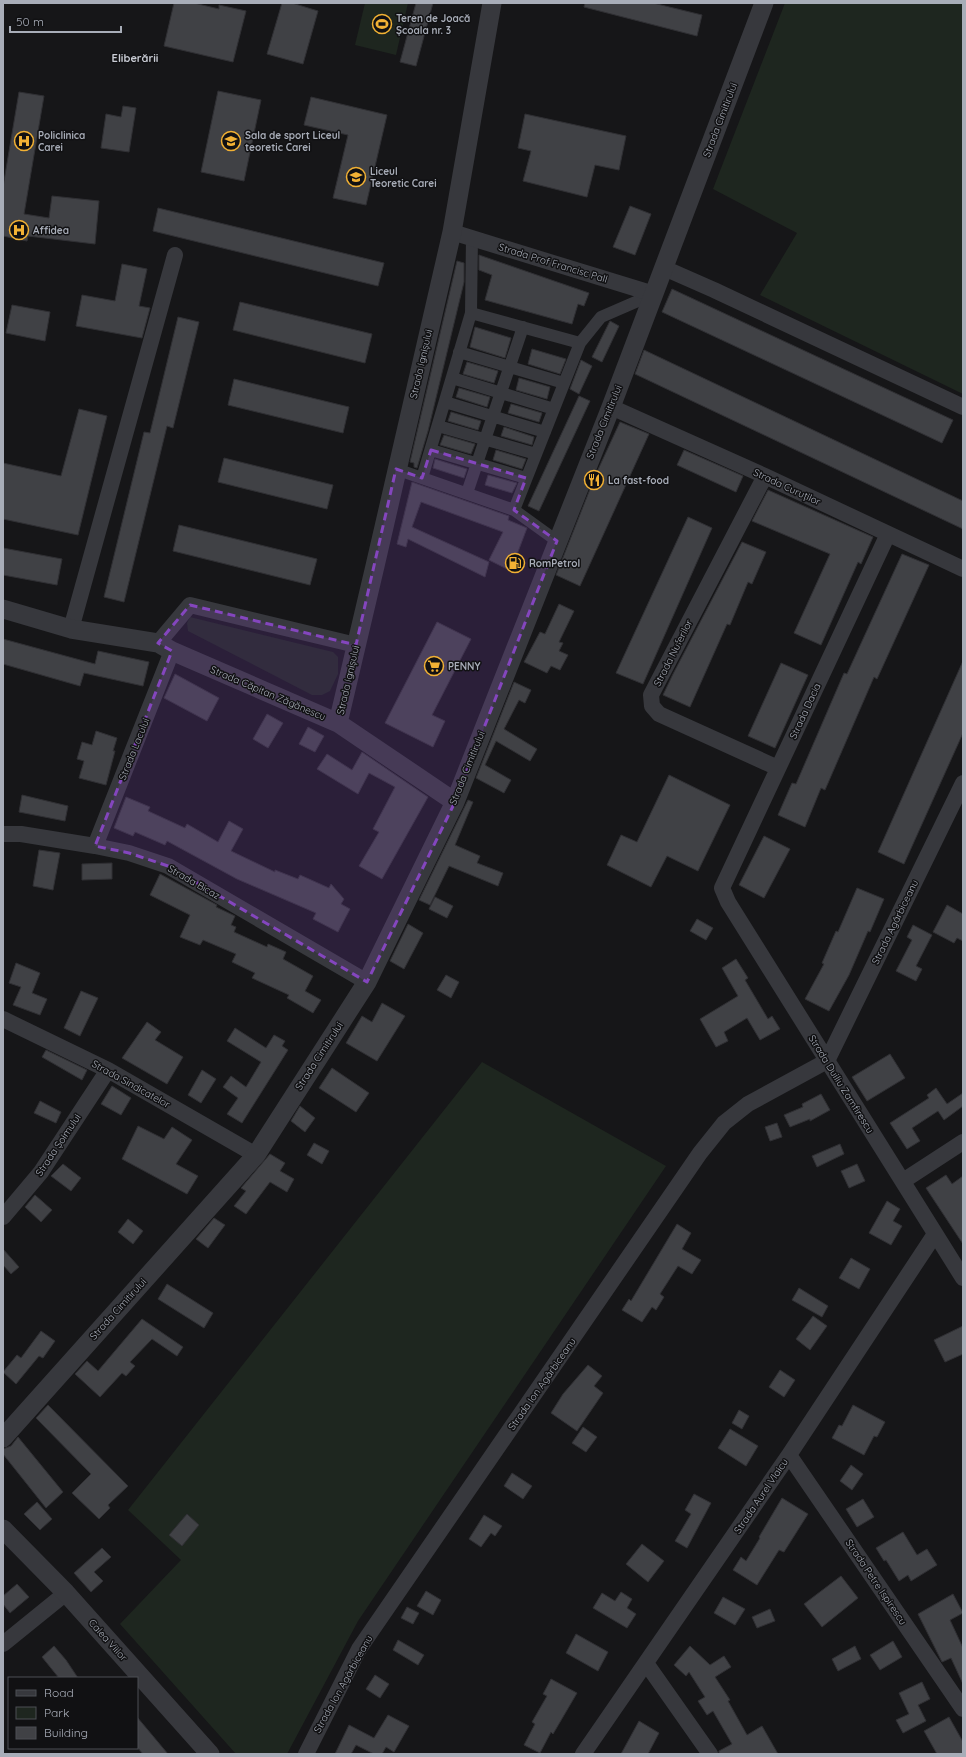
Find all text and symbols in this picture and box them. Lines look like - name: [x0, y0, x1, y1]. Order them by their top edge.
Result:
- scale bar: [10, 8, 121, 34]
- place label: Teren de Joacă Școala nr. 3: [396, 12, 470, 37]
- sports icon: Teren de Joacă Școala nr. 3: [371, 13, 393, 35]
- text: 50 m: [16, 14, 44, 29]
- district label: Eliberării: [112, 51, 158, 65]
- street label: Strada Cimitirului: [700, 81, 740, 159]
- place label: Policlinica Carei: [38, 129, 85, 154]
- place label: Sala de sport Liceul teoretic Carei: [245, 129, 340, 154]
- hospital icon: Policlinica Carei: [13, 130, 35, 152]
- school or university icon: Sala de sport Liceul teoretic Carei: [220, 130, 242, 152]
- place label: Liceul Teoretic Carei: [370, 165, 437, 190]
- school or university icon: Liceul Teoretic Carei: [345, 166, 367, 188]
- hospital icon: Affidea: [8, 219, 30, 241]
- place label: Affidea: [33, 224, 69, 237]
- street label: Strada Prof Francisc Pall: [497, 240, 609, 286]
- street label: Strada Ignișului: [407, 328, 435, 400]
- street label: Strada Cimitirului: [583, 383, 625, 461]
- street label: Strada Curuților: [751, 466, 823, 508]
- restaurant icon: La fast-food: [583, 469, 605, 491]
- place label: La fast-food: [608, 474, 669, 487]
- fuel station icon: RomPetrol: [504, 552, 526, 574]
- place label: RomPetrol: [529, 557, 580, 570]
- street label: Strada Nuferilor: [651, 617, 696, 689]
- street label: Strada Ignișului: [334, 644, 362, 716]
- supermarket icon: PENNY: [423, 655, 445, 677]
- place label: PENNY: [448, 660, 480, 673]
- street label: Strada Căpitan Zăgănescu: [208, 663, 328, 723]
- street label: Strada Dacia: [786, 681, 824, 741]
- street label: Strada Lacului: [116, 716, 152, 782]
- street label: Strada Cimitirului: [446, 729, 488, 807]
- street label: Strada Bicaz: [165, 862, 223, 902]
- street label: Strada Agârbiceanu: [869, 877, 921, 967]
- street label: Strada Cimitirului: [292, 1019, 346, 1093]
- street label: Strada Duiliu Zamfirescu: [805, 1032, 877, 1136]
- street label: Strada Sindicatelor: [89, 1057, 173, 1111]
- street label: Strada Șoimului: [32, 1111, 84, 1179]
- street label: Strada Cimitirului: [87, 1275, 149, 1343]
- street label: Strada Ion Agârbiceanu: [505, 1335, 579, 1433]
- street label: Strada Aurel Vlaicu: [731, 1456, 791, 1536]
- street label: Strada Petre Ispirescu: [842, 1537, 910, 1627]
- street label: Calea Viilor: [86, 1616, 130, 1664]
- street label: Strada Ion Agârbiceanu: [311, 1633, 375, 1735]
- legend: [8, 1677, 138, 1749]
- text: Road: [44, 1685, 74, 1700]
- text: Park: [44, 1705, 69, 1720]
- text: Building: [44, 1725, 88, 1740]

